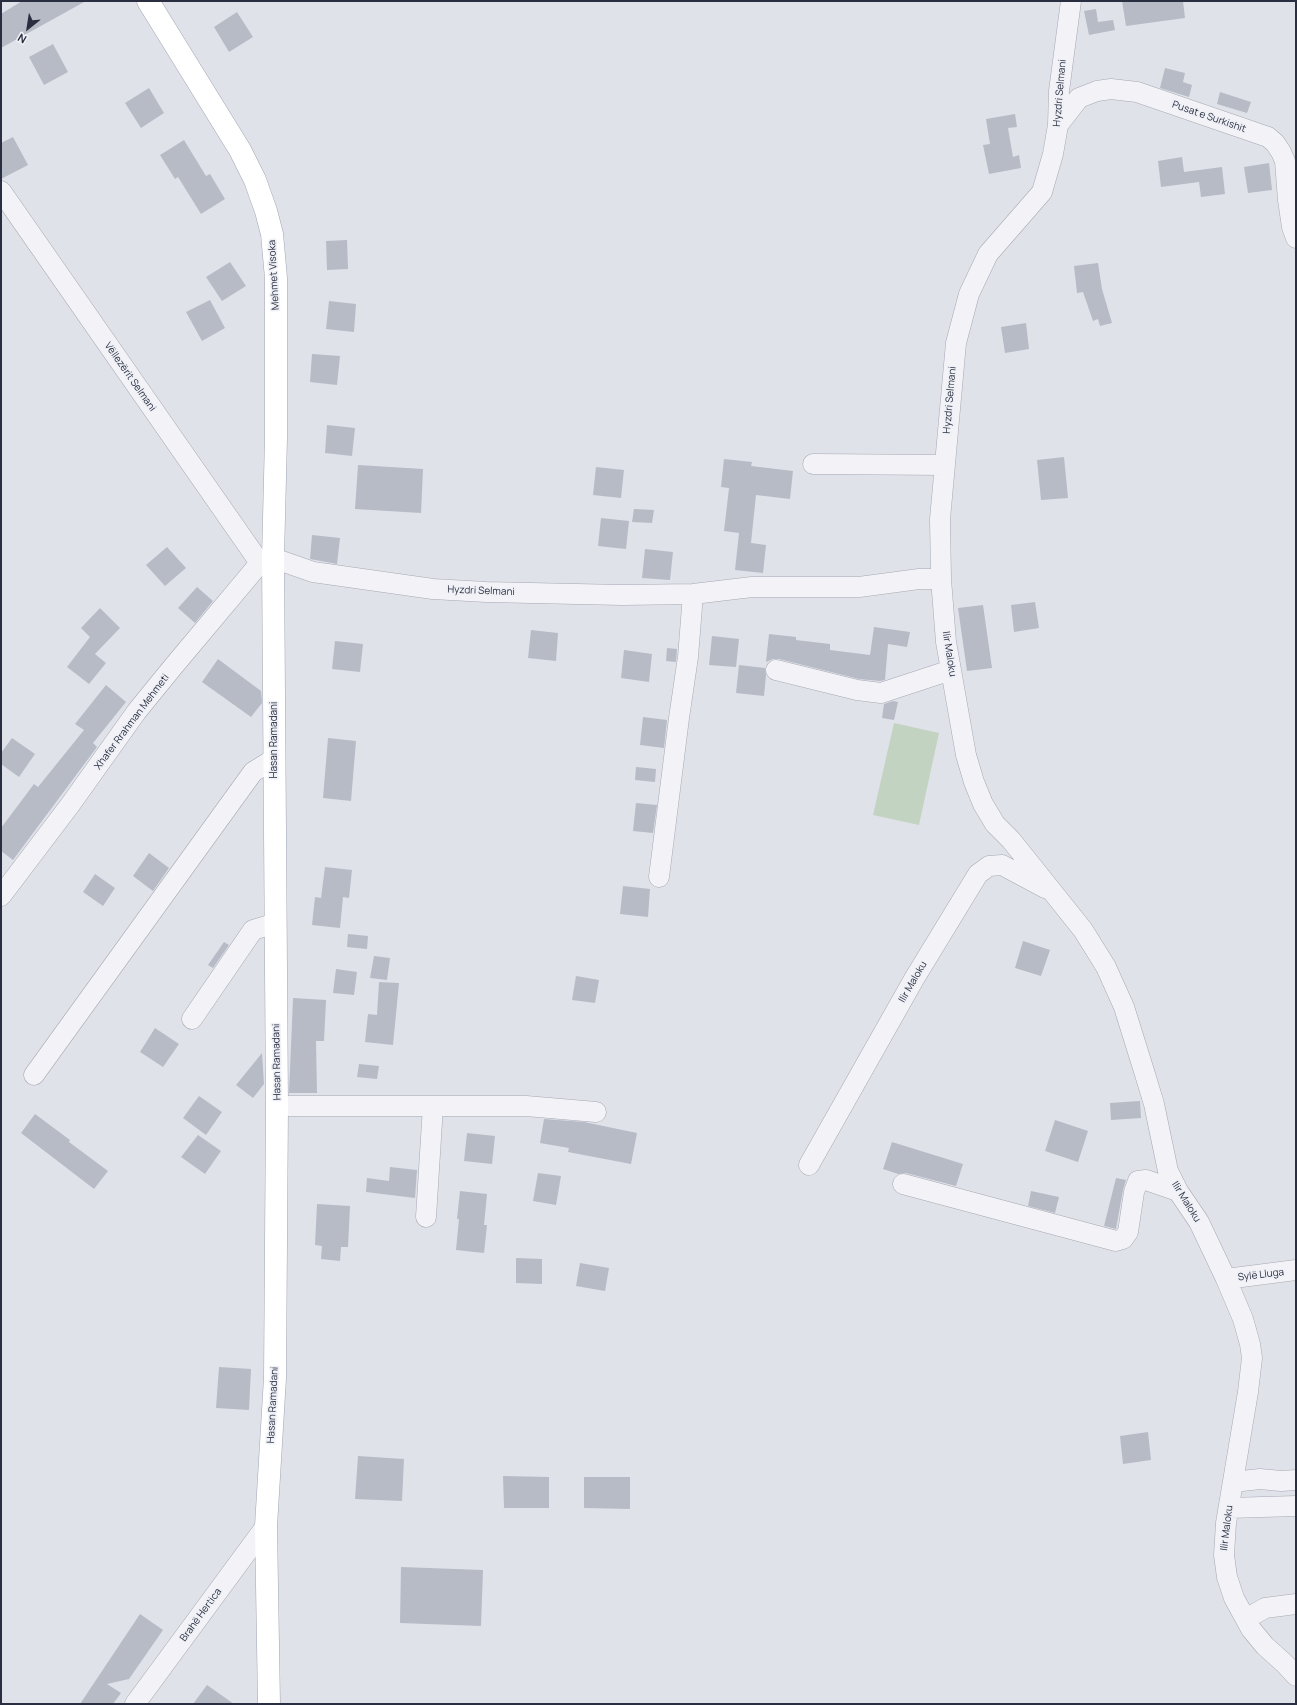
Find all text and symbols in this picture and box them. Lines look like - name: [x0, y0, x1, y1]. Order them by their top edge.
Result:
- north arrow: [8, 8, 48, 48]
- text: N: [15, 30, 29, 47]
- street label: Hyzdri Selmani: [1051, 59, 1069, 127]
- street label: Pusat e Surkishit: [1171, 99, 1247, 135]
- street label: Mehmet Visoka: [266, 240, 282, 310]
- street label: Vëllezërit Selmani: [102, 340, 158, 414]
- street label: Hyzdri Selmani: [941, 366, 959, 434]
- street label: Hyzdri Selmani: [447, 584, 515, 598]
- street label: Ilir Maloku: [939, 630, 959, 678]
- street label: Xhafer Rrahman Mehmeti: [92, 672, 172, 772]
- street label: Hasan Ramadani: [268, 702, 280, 778]
- street label: Ilir Maloku: [896, 959, 930, 1005]
- street label: Hasan Ramadani: [270, 1024, 284, 1100]
- street label: Ilir Maloku: [1169, 1179, 1203, 1225]
- street label: Sylë Lluga: [1237, 1266, 1285, 1284]
- street label: Hasan Ramadani: [265, 1366, 281, 1444]
- street label: Ilir Maloku: [1218, 1505, 1236, 1551]
- street label: Brahë Hertica: [178, 1586, 224, 1644]

